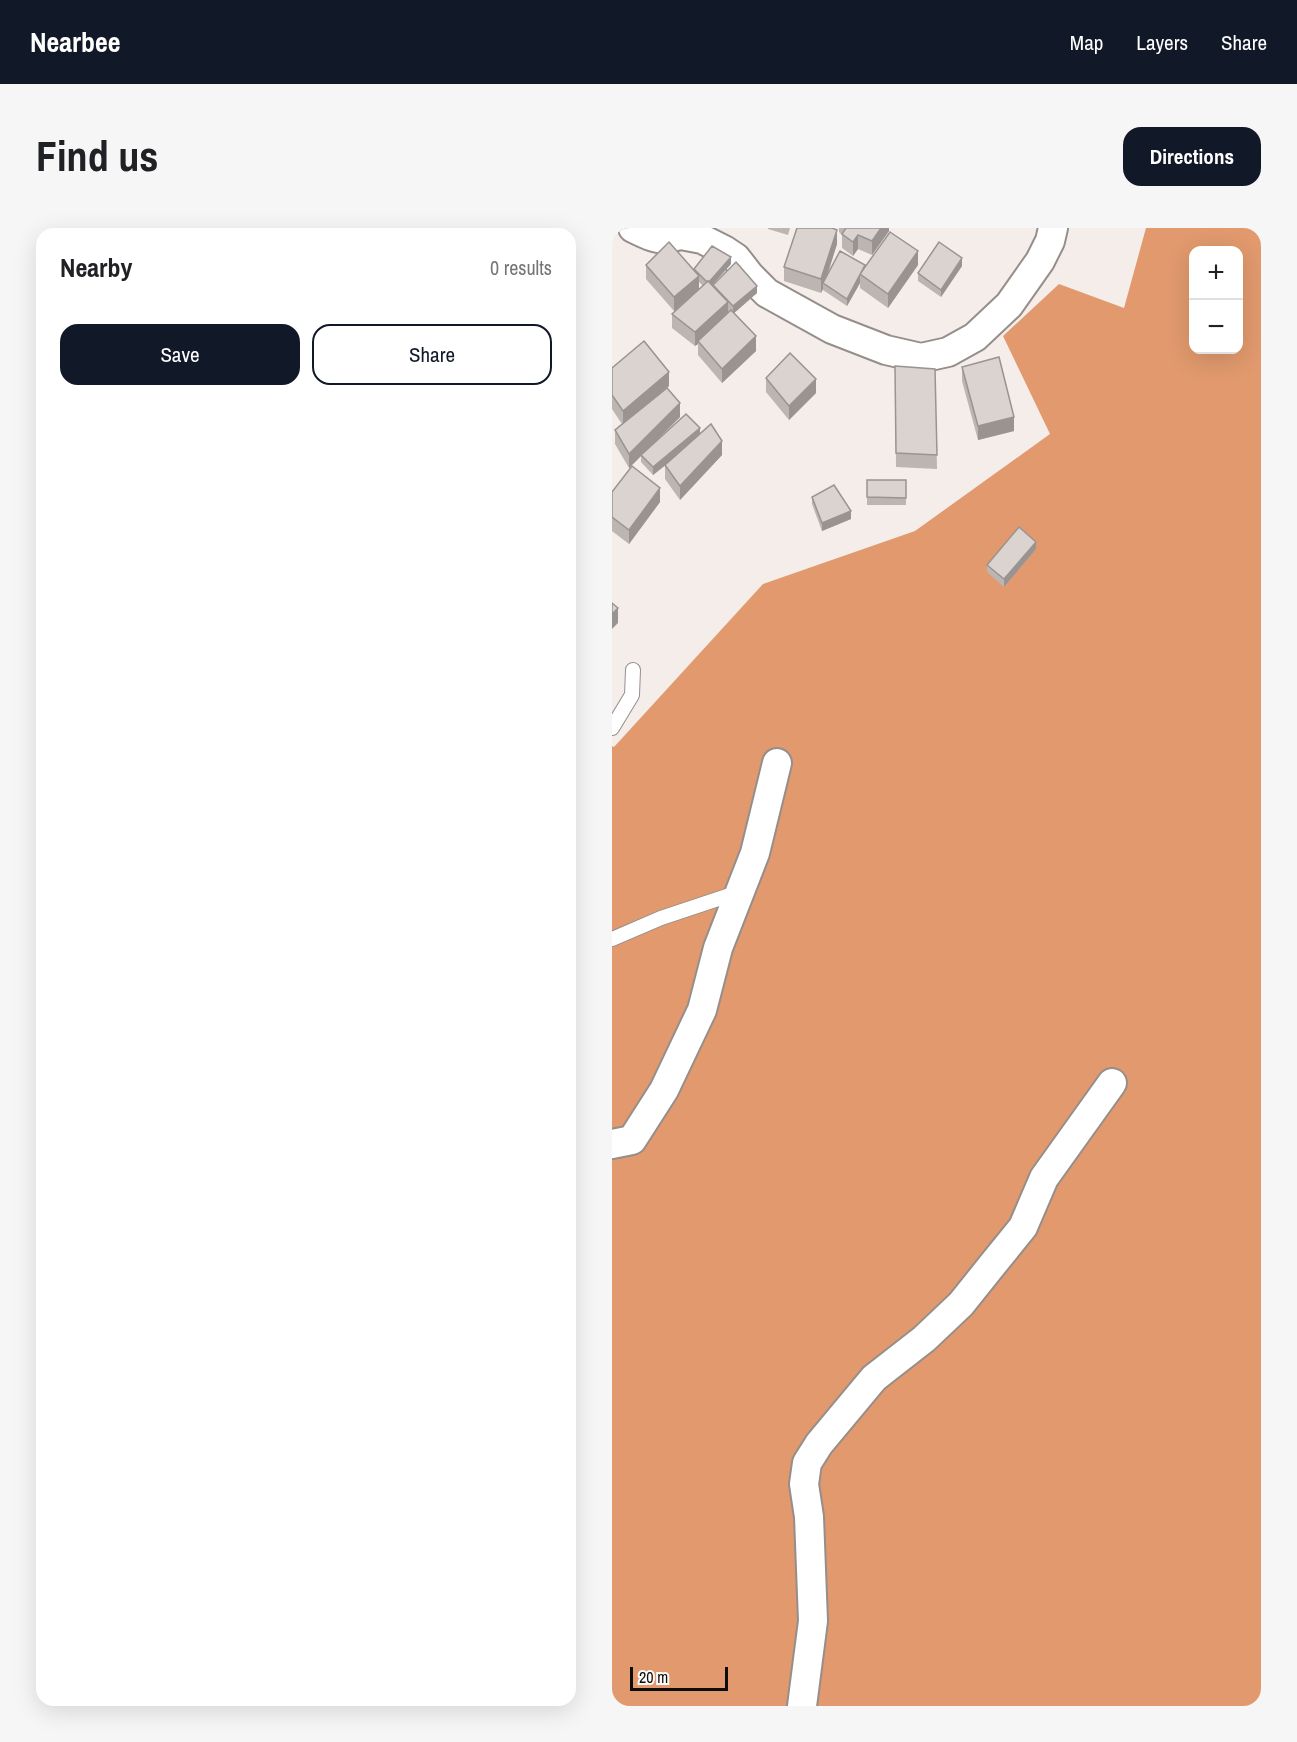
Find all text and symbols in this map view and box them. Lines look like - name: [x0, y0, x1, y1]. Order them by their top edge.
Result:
- text: Nearbee: [30, 23, 121, 61]
- text: Map: [1070, 28, 1103, 57]
- text: Layers: [1136, 28, 1188, 57]
- text: Share: [1221, 28, 1267, 57]
- button: Directions: [1123, 127, 1261, 186]
- text: Find us: [36, 128, 158, 184]
- map controls: [1189, 246, 1243, 354]
- button: +: [1189, 246, 1243, 300]
- text: Nearby: [60, 250, 132, 285]
- text: 0 results: [490, 254, 552, 281]
- button: −: [1189, 300, 1243, 354]
- button: Save: [60, 324, 300, 385]
- button: Share: [312, 324, 552, 385]
- scale bar: [630, 1664, 728, 1692]
- text: 20 m: [639, 1666, 668, 1688]

